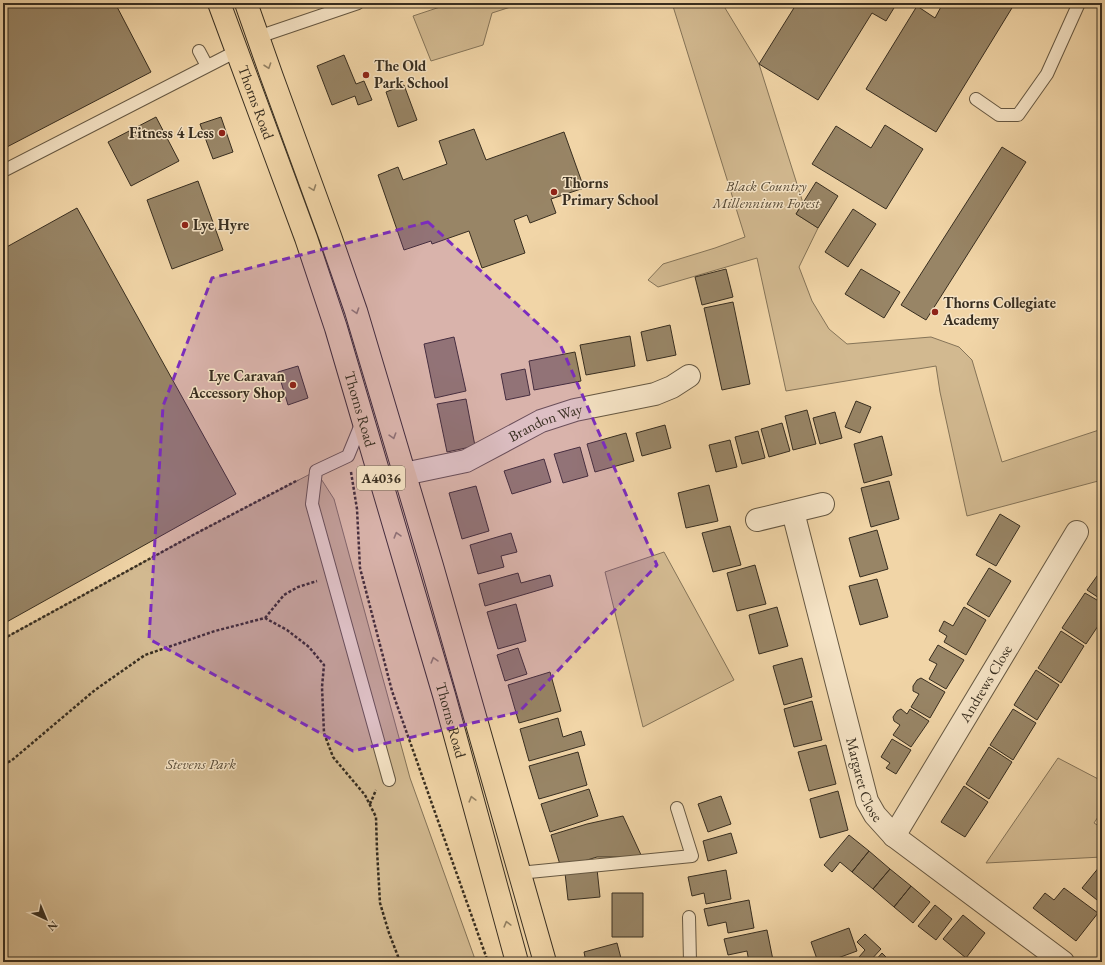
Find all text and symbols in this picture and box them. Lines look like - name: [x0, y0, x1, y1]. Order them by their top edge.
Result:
- place label: The Old Park School: [374, 56, 449, 92]
- street label: Thorns Road: [234, 63, 279, 142]
- one-way arrow: [263, 63, 272, 70]
- marker: The Old Park School: [361, 70, 371, 80]
- place label: Fitness 4 Less: [129, 123, 214, 142]
- marker: Fitness 4 Less: [217, 128, 227, 138]
- place label: Thorns Primary School: [562, 173, 659, 209]
- park label: Black Country Millennium Forest: [711, 176, 820, 212]
- one-way arrow: [308, 185, 316, 192]
- marker: Thorns Primary School: [549, 187, 559, 197]
- place label: Lye Hyre: [193, 215, 249, 234]
- marker: Lye Hyre: [180, 220, 190, 230]
- place label: Thorns Collegiate Academy: [942, 293, 1056, 329]
- one-way arrow: [351, 307, 360, 314]
- marker: Thorns Collegiate Academy: [930, 307, 940, 317]
- place label: Lye Caravan Accessory Shop: [188, 366, 286, 402]
- street label: Thorns Road: [340, 369, 381, 449]
- marker: Lye Caravan Accessory Shop: [288, 380, 298, 390]
- street label: Brandon Way: [505, 399, 584, 446]
- one-way arrow: [388, 432, 397, 439]
- road number: A4036: [357, 466, 405, 490]
- one-way arrow: [393, 532, 402, 539]
- street label: Andrews Close: [954, 641, 1016, 726]
- one-way arrow: [430, 657, 439, 664]
- street label: Thorns Road: [432, 680, 471, 760]
- street label: Margaret Close: [842, 735, 887, 826]
- park label: Stevens Park: [165, 754, 236, 773]
- one-way arrow: [469, 796, 477, 802]
- north arrow: [26, 899, 66, 939]
- text: N: [45, 918, 61, 934]
- one-way arrow: [503, 921, 511, 928]

